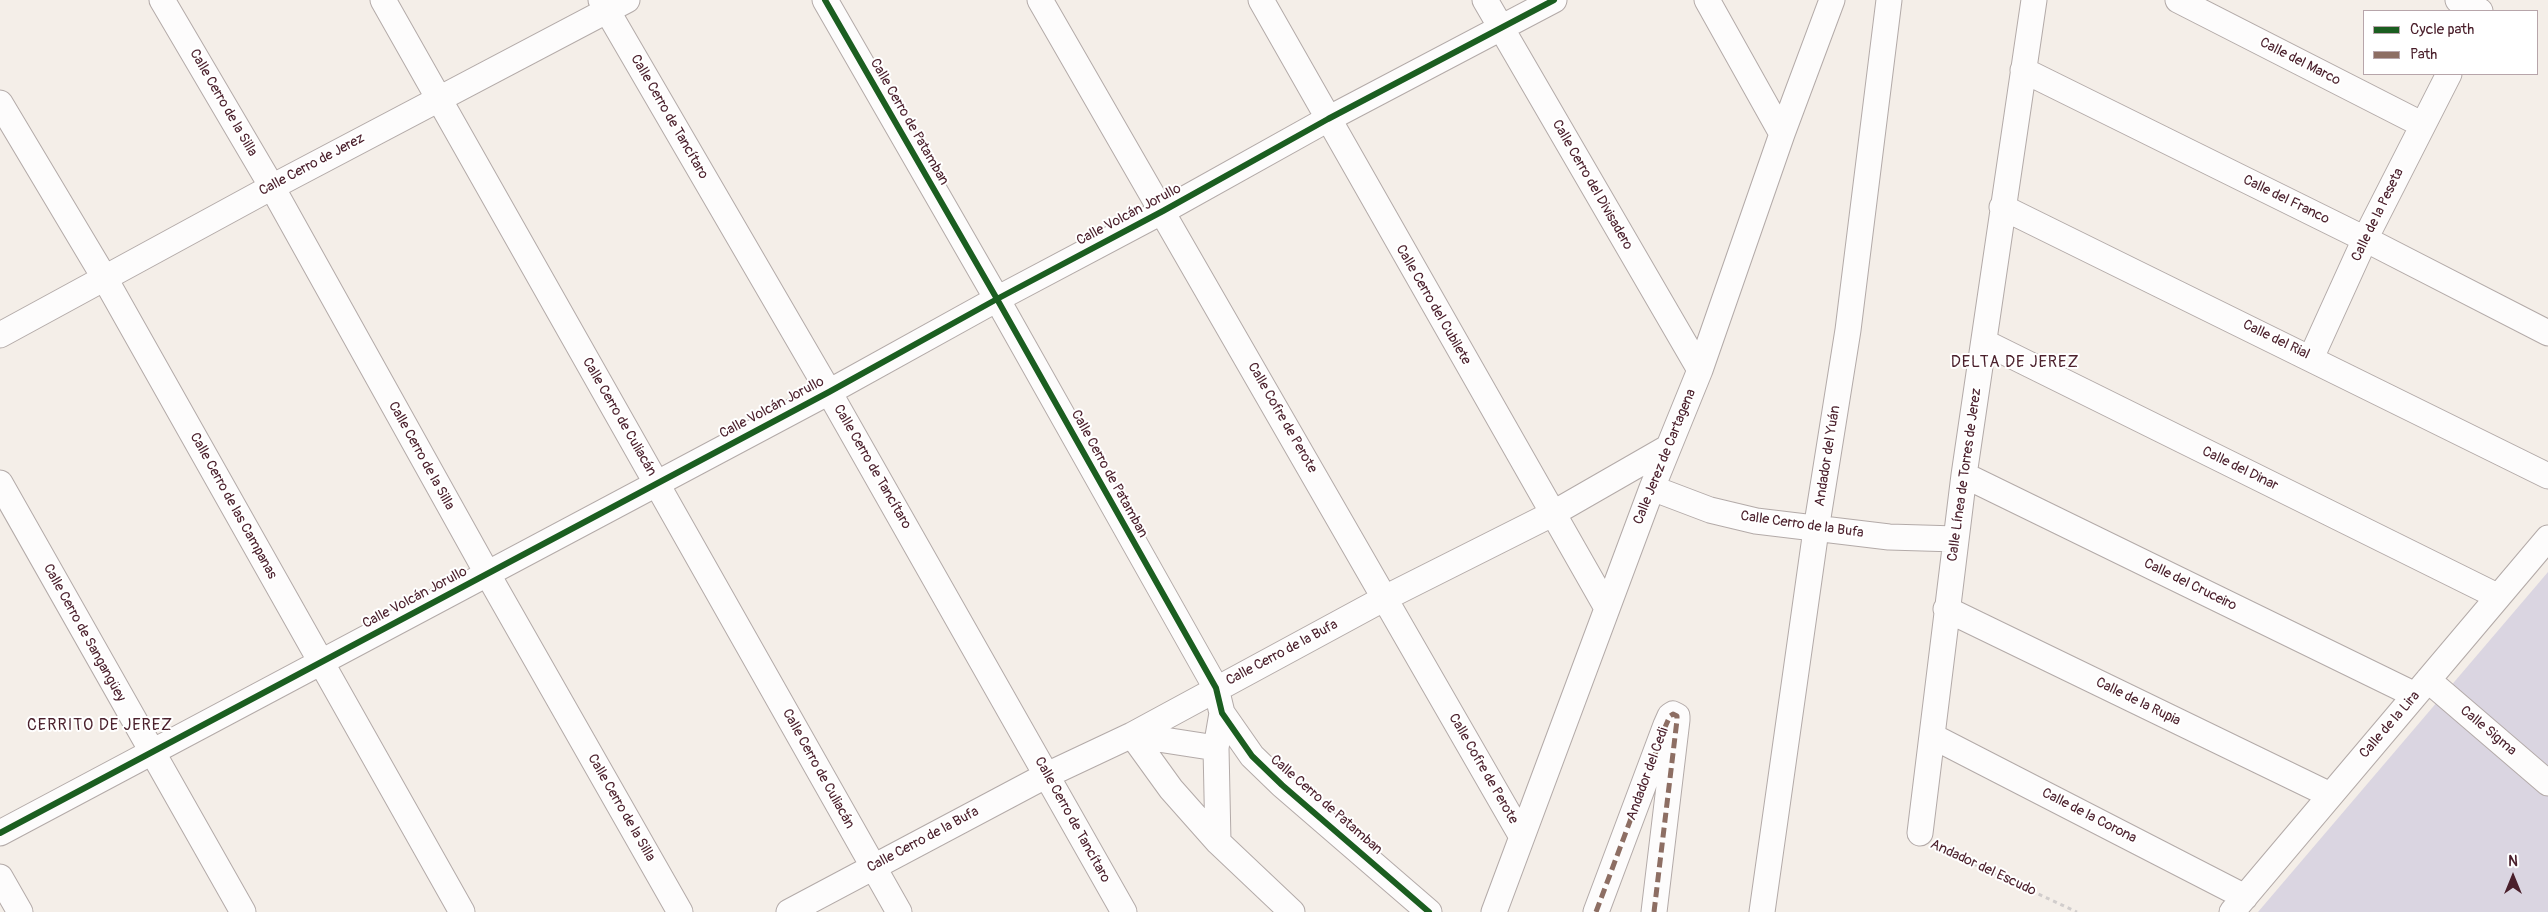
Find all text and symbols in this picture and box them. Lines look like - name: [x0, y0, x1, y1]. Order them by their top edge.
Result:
- legend: [2363, 10, 2538, 75]
- text: Cycle path: [2410, 20, 2474, 39]
- street label: Calle del Marco: [2257, 34, 2343, 90]
- text: Path: [2410, 45, 2437, 64]
- street label: Calle Cerro de la Silla: [185, 46, 261, 160]
- street label: Calle Cerro de Tancítaro: [627, 52, 711, 182]
- street label: Calle Cerro de Patamban: [866, 56, 952, 188]
- street label: Calle Cerro del Divisadero: [1548, 117, 1636, 253]
- street label: Calle Cerro de Jerez: [256, 130, 368, 200]
- street label: Calle de la Peseta: [2348, 166, 2408, 264]
- street label: Calle del Franco: [2240, 172, 2332, 228]
- street label: Calle Volcán Jorullo: [1074, 180, 1184, 250]
- street label: Calle Cerro del Cubilete: [1392, 242, 1474, 368]
- street label: Calle del Rial: [2240, 317, 2312, 363]
- district label: DELTA DE JEREZ: [1949, 353, 2081, 373]
- street label: Calle Cerro de Culiacán: [578, 355, 660, 479]
- street label: Calle Cofre de Perote: [1244, 360, 1320, 476]
- street label: Calle Volcán Jorullo: [717, 373, 827, 443]
- street label: Calle Jerez de Cartagena: [1630, 387, 1700, 527]
- street label: Calle Línea de Torres de Jerez: [1945, 387, 1985, 563]
- street label: Calle Cerro de la Silla: [384, 399, 458, 513]
- street label: Calle Cerro de Tancítaro: [830, 402, 914, 532]
- street label: Andador del Yuán: [1812, 404, 1844, 508]
- street label: Calle Cerro de Patamban: [1067, 407, 1151, 541]
- street label: Calle Cerro de las Campanas: [186, 430, 280, 582]
- street label: Calle del Dinar: [2199, 443, 2281, 495]
- street label: Calle Cerro de la Bufa: [1739, 508, 1865, 542]
- street label: Calle del Cruceiro: [2141, 555, 2239, 615]
- street label: Calle Cerro de Sangangüey: [39, 561, 129, 705]
- street label: Calle Volcán Jorullo: [360, 563, 470, 633]
- street label: Calle Cerro de la Bufa: [1223, 616, 1341, 690]
- street label: Calle de la Rupia: [2093, 674, 2183, 730]
- street label: Calle de la Lira: [2356, 688, 2424, 762]
- street label: Calle Sigma: [2456, 703, 2520, 759]
- street label: Calle Cerro de Culiacán: [778, 706, 858, 832]
- street label: Calle Cofre de Perote: [1445, 711, 1521, 827]
- district label: CERRITO DE JEREZ: [25, 716, 175, 736]
- street label: Andador del Cedi: [1623, 725, 1673, 823]
- street label: Calle Cerro de la Silla: [583, 751, 659, 865]
- street label: Calle Cerro de Patamban: [1266, 752, 1386, 858]
- street label: Calle Cerro de Tancítaro: [1031, 754, 1113, 886]
- street label: Calle de la Corona: [2039, 785, 2139, 847]
- street label: Calle Cerro de la Bufa: [864, 803, 982, 877]
- street label: Andador del Escudo: [1928, 836, 2038, 900]
- north arrow: [2488, 852, 2538, 902]
- text: N: [2508, 853, 2518, 870]

